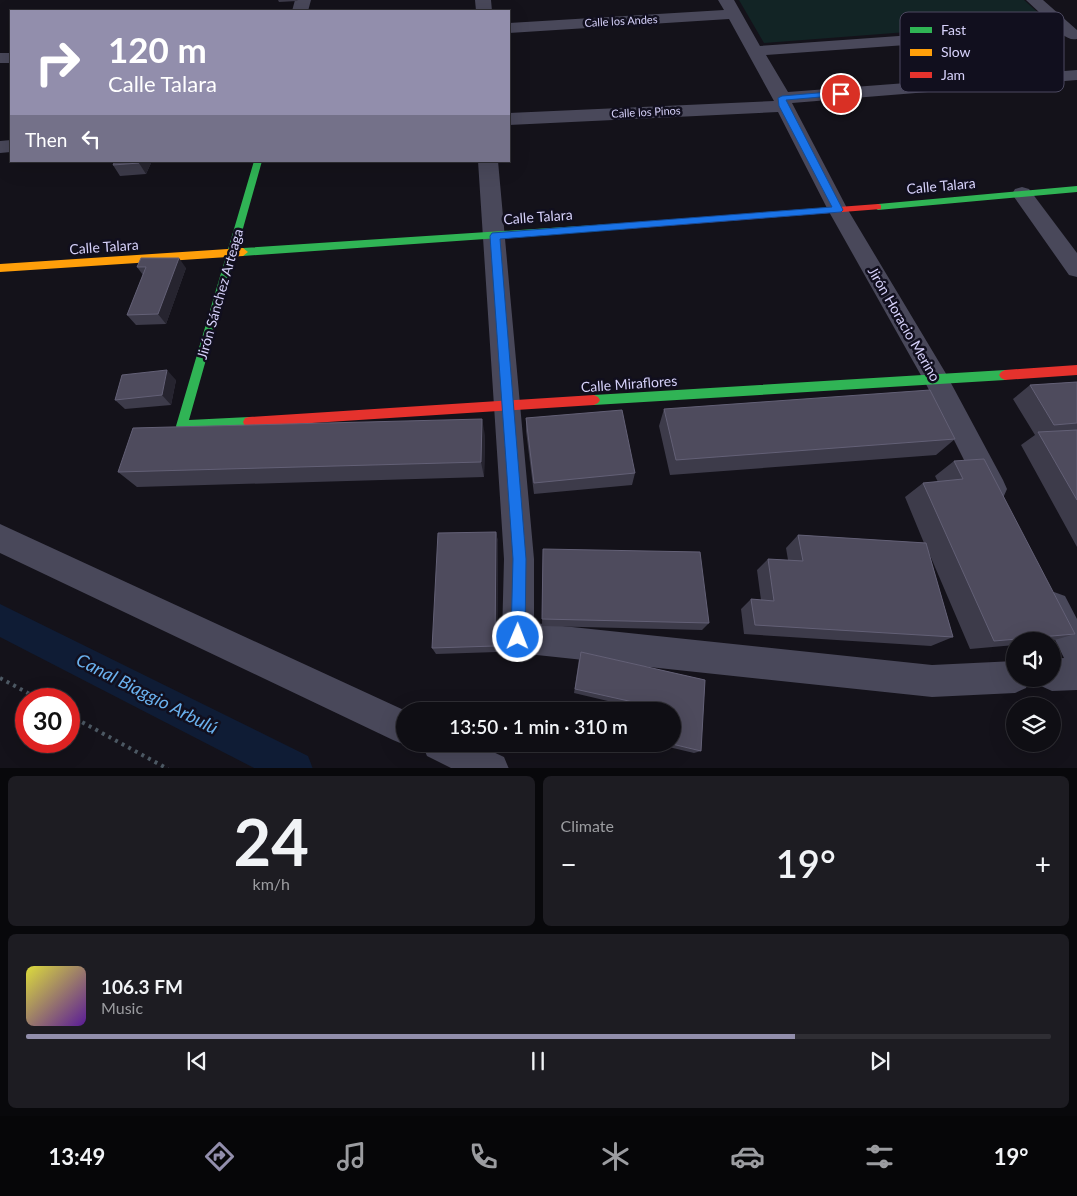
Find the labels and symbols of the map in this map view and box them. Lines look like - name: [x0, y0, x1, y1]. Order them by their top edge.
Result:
- street label: Calle los Andes: [584, 12, 658, 29]
- legend: [900, 12, 1064, 92]
- text: Fast: [941, 21, 966, 38]
- text: Slow: [941, 43, 971, 60]
- text: Jam: [941, 66, 965, 83]
- pin: [820, 73, 862, 115]
- street label: Calle los Pinos: [611, 103, 681, 120]
- street label: Calle Talara: [906, 174, 976, 197]
- street label: Calle Talara: [503, 206, 573, 227]
- street label: Jirón Sánchez Arteaga: [193, 227, 246, 361]
- street label: Calle Talara: [69, 236, 139, 257]
- street label: Jirón Horacio Merino: [865, 263, 944, 384]
- street label: Calle Miraflores: [580, 372, 678, 395]
- position arrow: [491, 610, 543, 662]
- water label: Canal Biaggio Arbulú: [73, 648, 222, 738]
- speed limit sign: 30: [15, 688, 80, 753]

